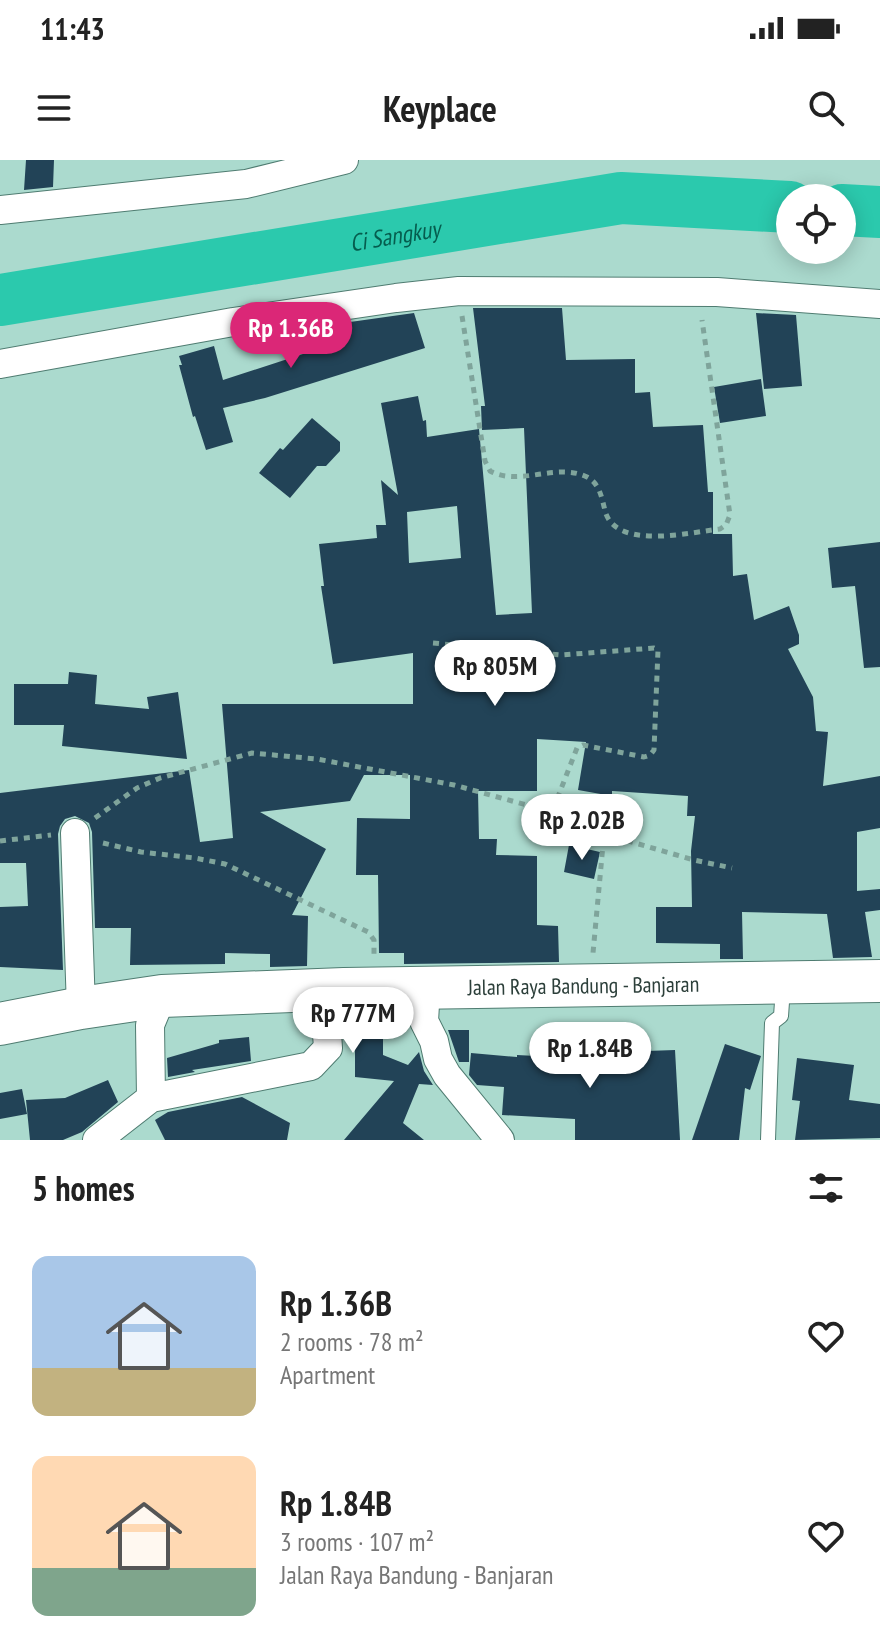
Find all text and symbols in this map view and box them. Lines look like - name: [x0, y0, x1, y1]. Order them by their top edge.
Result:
- text: 11:43: [40, 9, 105, 48]
- text: Keyplace: [383, 85, 497, 132]
- icon: menu: [32, 86, 76, 130]
- icon: search: [804, 86, 848, 130]
- map controls: [776, 184, 856, 264]
- button: locate: [776, 184, 856, 264]
- water label: Ci Sangkuy: [347, 212, 445, 258]
- pin: Rp 1.36B: [208, 302, 374, 370]
- text: Rp 1.36B: [248, 311, 334, 344]
- pin: Rp 805M: [421, 640, 569, 708]
- text: Rp 805M: [453, 649, 537, 682]
- pin: Rp 2.02B: [499, 794, 665, 862]
- text: Rp 2.02B: [539, 803, 625, 836]
- street label: Jalan Raya Bandung - Banjaran: [466, 970, 699, 1001]
- pin: Rp 777M: [279, 987, 427, 1055]
- text: Rp 777M: [311, 996, 395, 1029]
- pin: Rp 1.84B: [507, 1022, 673, 1090]
- text: Rp 1.84B: [547, 1031, 633, 1064]
- text: 5 homes: [32, 1166, 135, 1210]
- icon: filters: [804, 1166, 848, 1210]
- text: Rp 1.36B: [280, 1281, 392, 1325]
- icon: home: [96, 1288, 192, 1384]
- icon: heart: [804, 1314, 848, 1358]
- text: 2 rooms · 78 m²: [280, 1325, 424, 1358]
- text: Apartment: [280, 1358, 375, 1391]
- text: Rp 1.84B: [280, 1481, 392, 1525]
- icon: home: [96, 1488, 192, 1584]
- icon: heart: [804, 1514, 848, 1558]
- text: 3 rooms · 107 m²: [280, 1525, 434, 1558]
- text: Jalan Raya Bandung - Banjaran: [280, 1558, 553, 1591]

